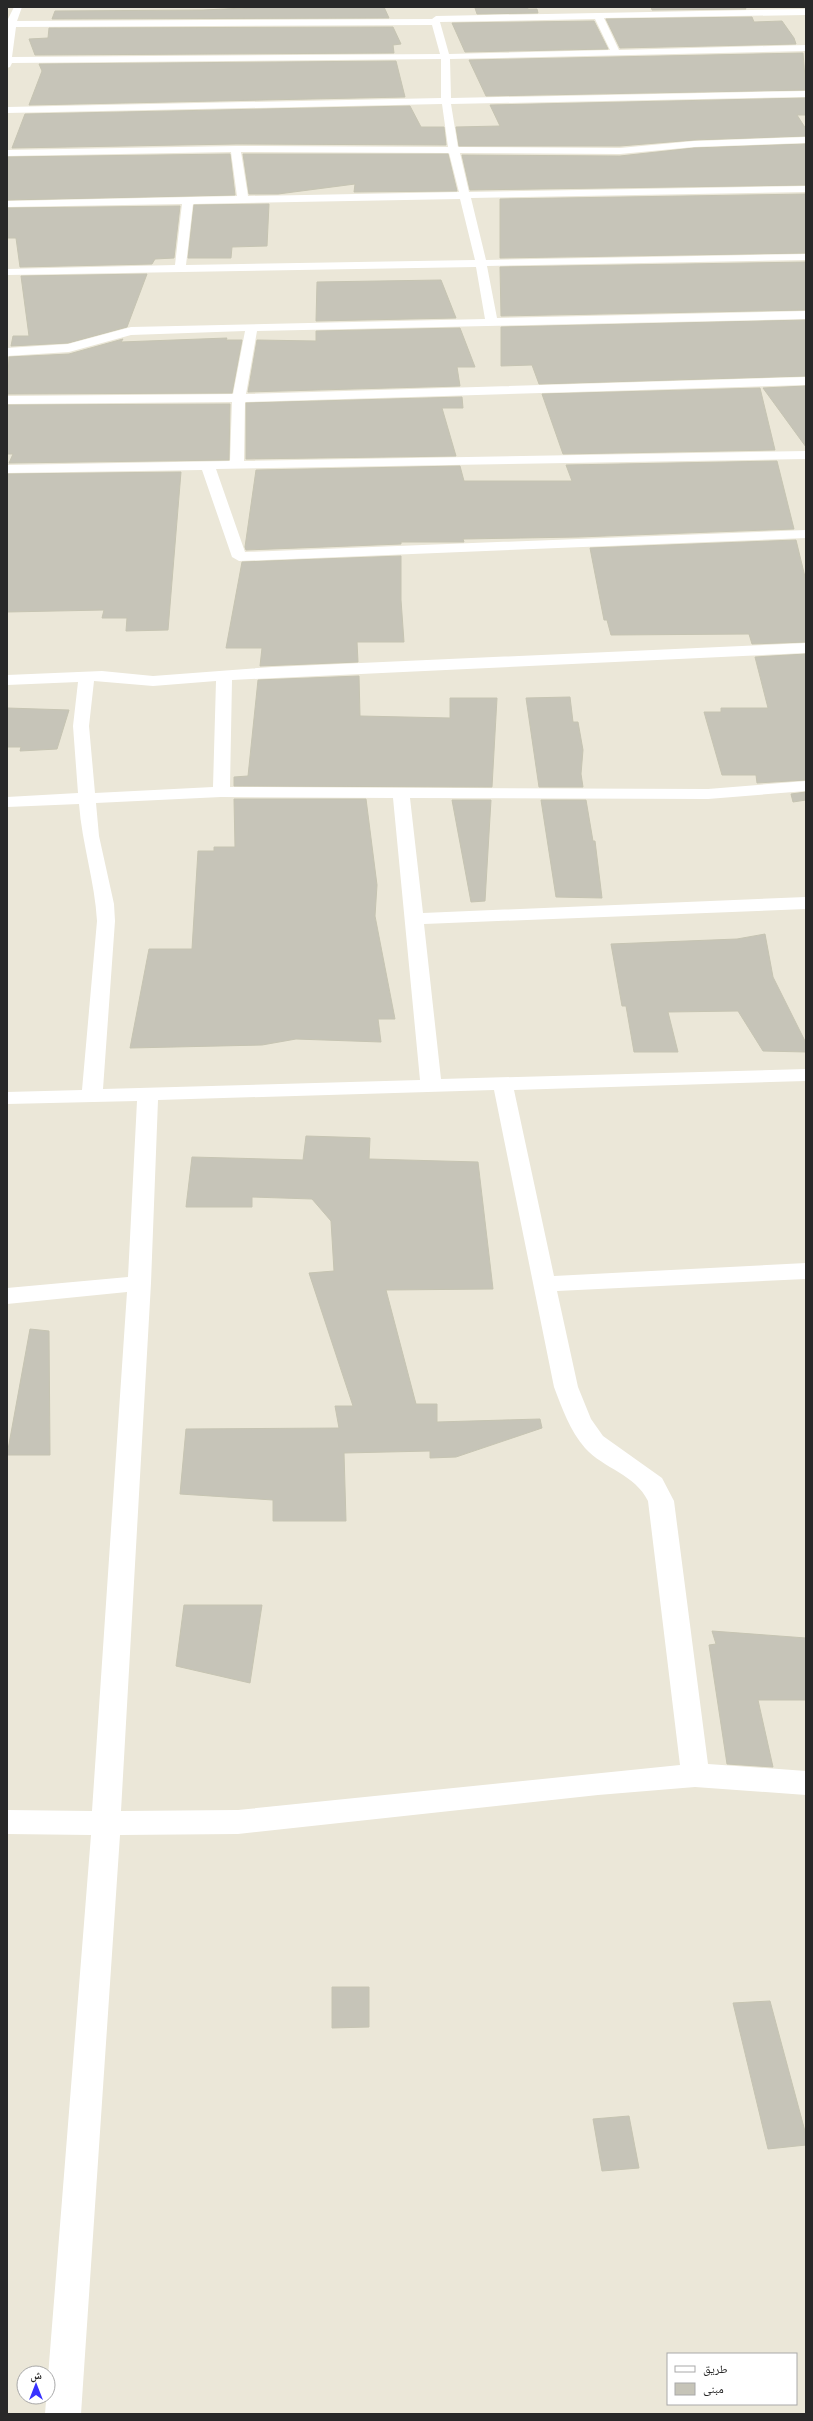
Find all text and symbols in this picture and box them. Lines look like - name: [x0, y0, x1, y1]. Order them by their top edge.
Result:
- legend: [667, 2353, 797, 2405]
- text: طريق: [703, 2360, 728, 2377]
- north arrow: [16, 2365, 56, 2405]
- text: ش: [30, 2367, 42, 2383]
- text: مبنى: [703, 2380, 724, 2397]

